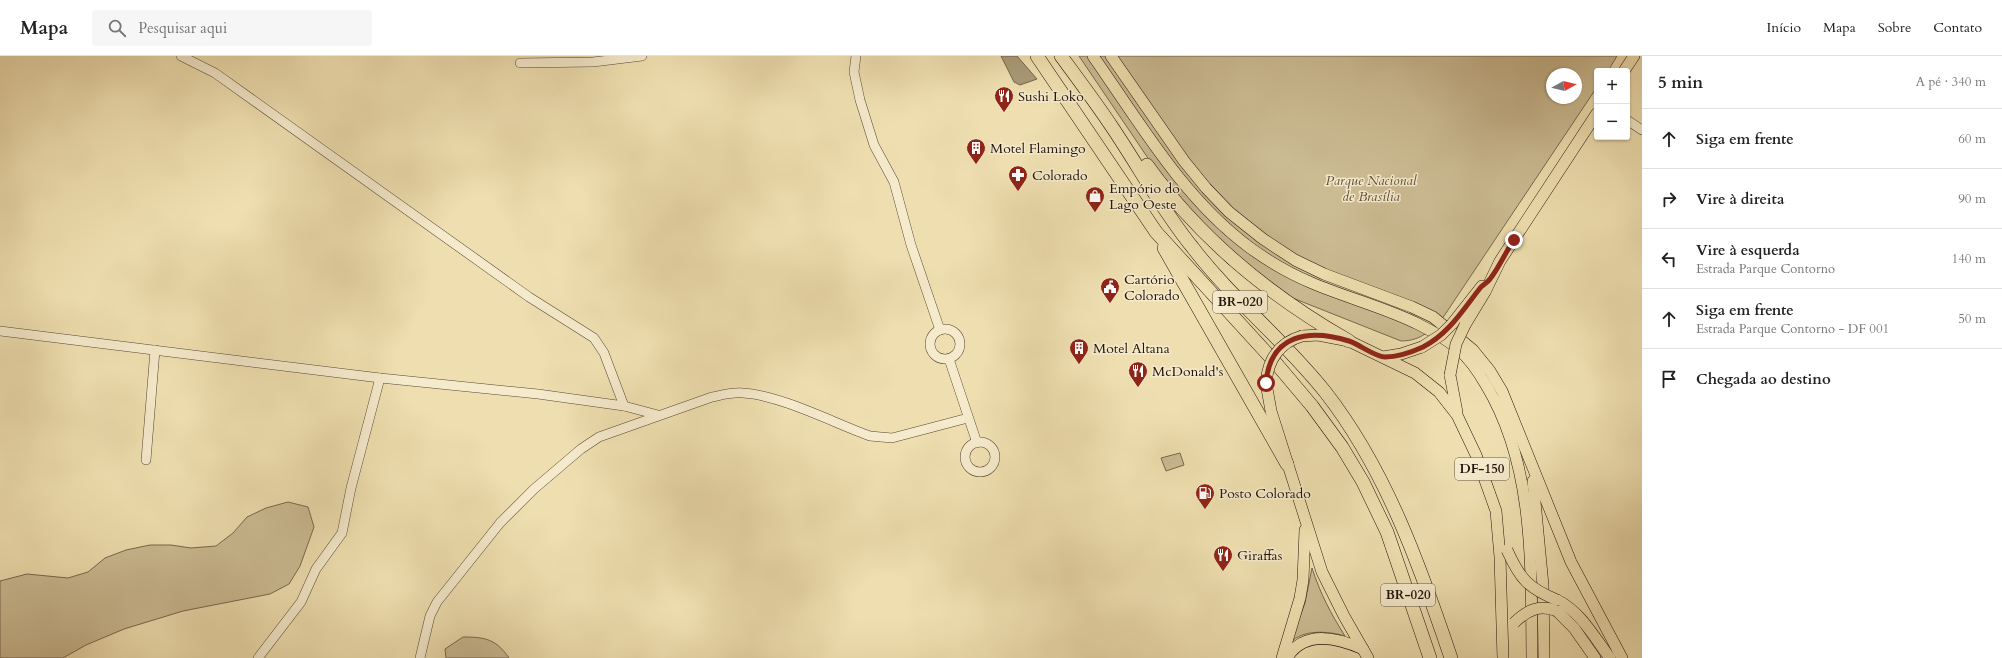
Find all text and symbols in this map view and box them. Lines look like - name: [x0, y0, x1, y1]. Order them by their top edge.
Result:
- search box: [92, 10, 372, 46]
- text: Mapa: [20, 15, 68, 41]
- icon: search: [106, 17, 128, 39]
- text: Pesquisar aqui: [138, 18, 227, 38]
- text: Início: [1766, 18, 1801, 37]
- text: Mapa: [1823, 18, 1856, 37]
- text: Sobre: [1878, 18, 1911, 37]
- text: Contato: [1933, 18, 1982, 37]
- north arrow: [1546, 68, 1582, 104]
- map controls: [1594, 68, 1630, 140]
- button: +: [1594, 68, 1630, 104]
- text: 5 min: [1658, 71, 1703, 94]
- text: A pé · 340 m: [1916, 73, 1986, 91]
- restaurant icon: Sushi Loko: [993, 85, 1015, 113]
- place label: Sushi Loko: [1018, 87, 1084, 106]
- button: −: [1594, 104, 1630, 140]
- icon: ahead: [1658, 128, 1680, 150]
- text: Siga em frente: [1696, 129, 1794, 149]
- text: 60 m: [1958, 130, 1986, 148]
- building icon: Motel Flamingo: [965, 137, 987, 165]
- place label: Motel Flamingo: [990, 139, 1086, 158]
- pharmacy icon: Colorado: [1007, 164, 1029, 192]
- place label: Colorado: [1032, 166, 1088, 185]
- park label: Parque Nacional de Brasília: [1326, 171, 1418, 206]
- place label: Empório do Lago Oeste: [1109, 179, 1180, 214]
- shop icon: Empório do Lago Oeste: [1084, 185, 1106, 213]
- icon: right: [1658, 188, 1680, 210]
- text: Vire à direita: [1696, 189, 1784, 209]
- text: 90 m: [1958, 190, 1986, 208]
- route end: [1505, 231, 1523, 249]
- text: Vire à esquerda: [1696, 240, 1800, 260]
- icon: left: [1658, 248, 1680, 270]
- text: 140 m: [1952, 250, 1986, 268]
- text: Estrada Parque Contorno: [1696, 260, 1835, 278]
- place label: Cartório Colorado: [1124, 270, 1180, 305]
- public building icon: Cartório Colorado: [1099, 276, 1121, 304]
- road number: BR-020: [1213, 291, 1267, 313]
- text: Siga em frente: [1696, 300, 1794, 320]
- icon: ahead: [1658, 308, 1680, 330]
- text: 50 m: [1958, 310, 1986, 328]
- text: Estrada Parque Contorno - DF 001: [1696, 320, 1889, 338]
- building icon: Motel Altana: [1068, 337, 1090, 365]
- place label: Motel Altana: [1093, 339, 1170, 358]
- restaurant icon: McDonald's: [1127, 360, 1149, 388]
- place label: McDonald's: [1152, 362, 1224, 381]
- icon: arrive: [1658, 368, 1680, 390]
- text: Chegada ao destino: [1696, 369, 1831, 389]
- route start: [1257, 374, 1275, 392]
- road number: DF-150: [1455, 458, 1509, 480]
- fuel station icon: Posto Colorado: [1194, 482, 1216, 510]
- place label: Posto Colorado: [1219, 484, 1311, 503]
- restaurant icon: Giraffas: [1212, 544, 1234, 572]
- place label: Giraffas: [1237, 546, 1283, 565]
- road number: BR-020: [1381, 584, 1435, 606]

